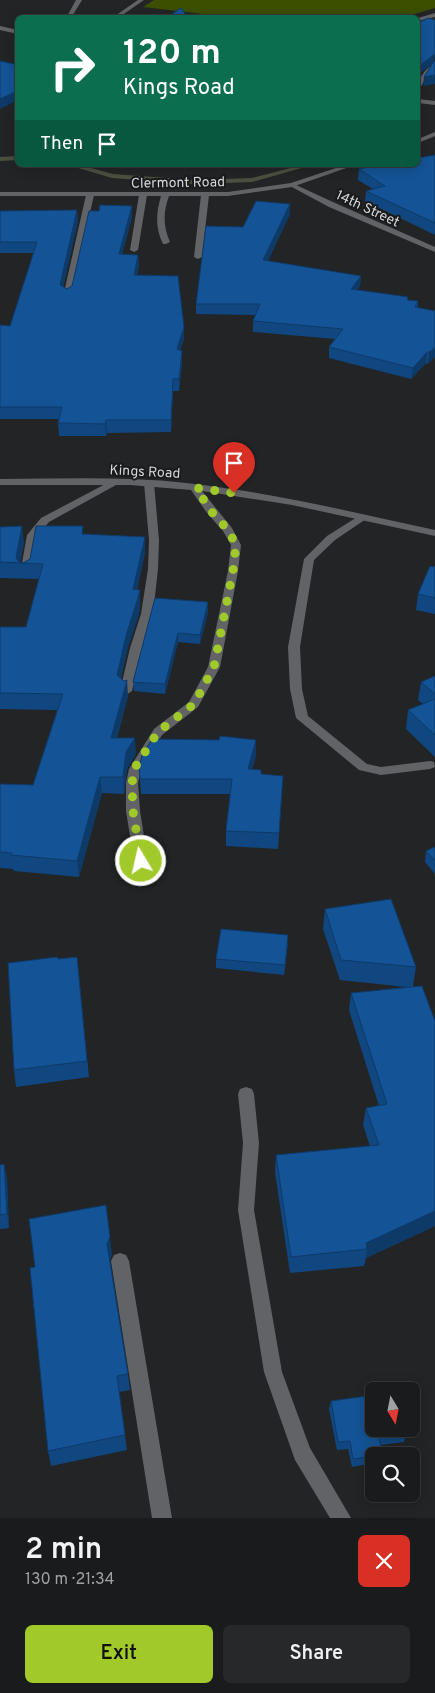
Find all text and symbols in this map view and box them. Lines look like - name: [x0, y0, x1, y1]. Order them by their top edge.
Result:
- text: 120 m: [123, 32, 221, 76]
- icon: right: [40, 35, 105, 100]
- text: Kings Road: [123, 75, 235, 102]
- icon: arrive: [93, 130, 121, 158]
- text: Then: [40, 132, 83, 156]
- street label: Clermont Road: [131, 174, 225, 193]
- street label: 14th Street: [333, 187, 402, 232]
- pin: [213, 442, 255, 493]
- icon: arrive: [220, 449, 248, 477]
- street label: Kings Road: [109, 462, 181, 483]
- position arrow: [114, 834, 166, 886]
- north arrow: [365, 1382, 420, 1438]
- map controls: [365, 1382, 420, 1502]
- button: search: [365, 1447, 420, 1502]
- text: 2 min: [25, 1532, 102, 1569]
- button: close: [358, 1535, 410, 1587]
- text: 130 m · 21:34: [25, 1570, 114, 1590]
- button: Exit: [25, 1625, 213, 1683]
- button: Share: [223, 1625, 410, 1683]

